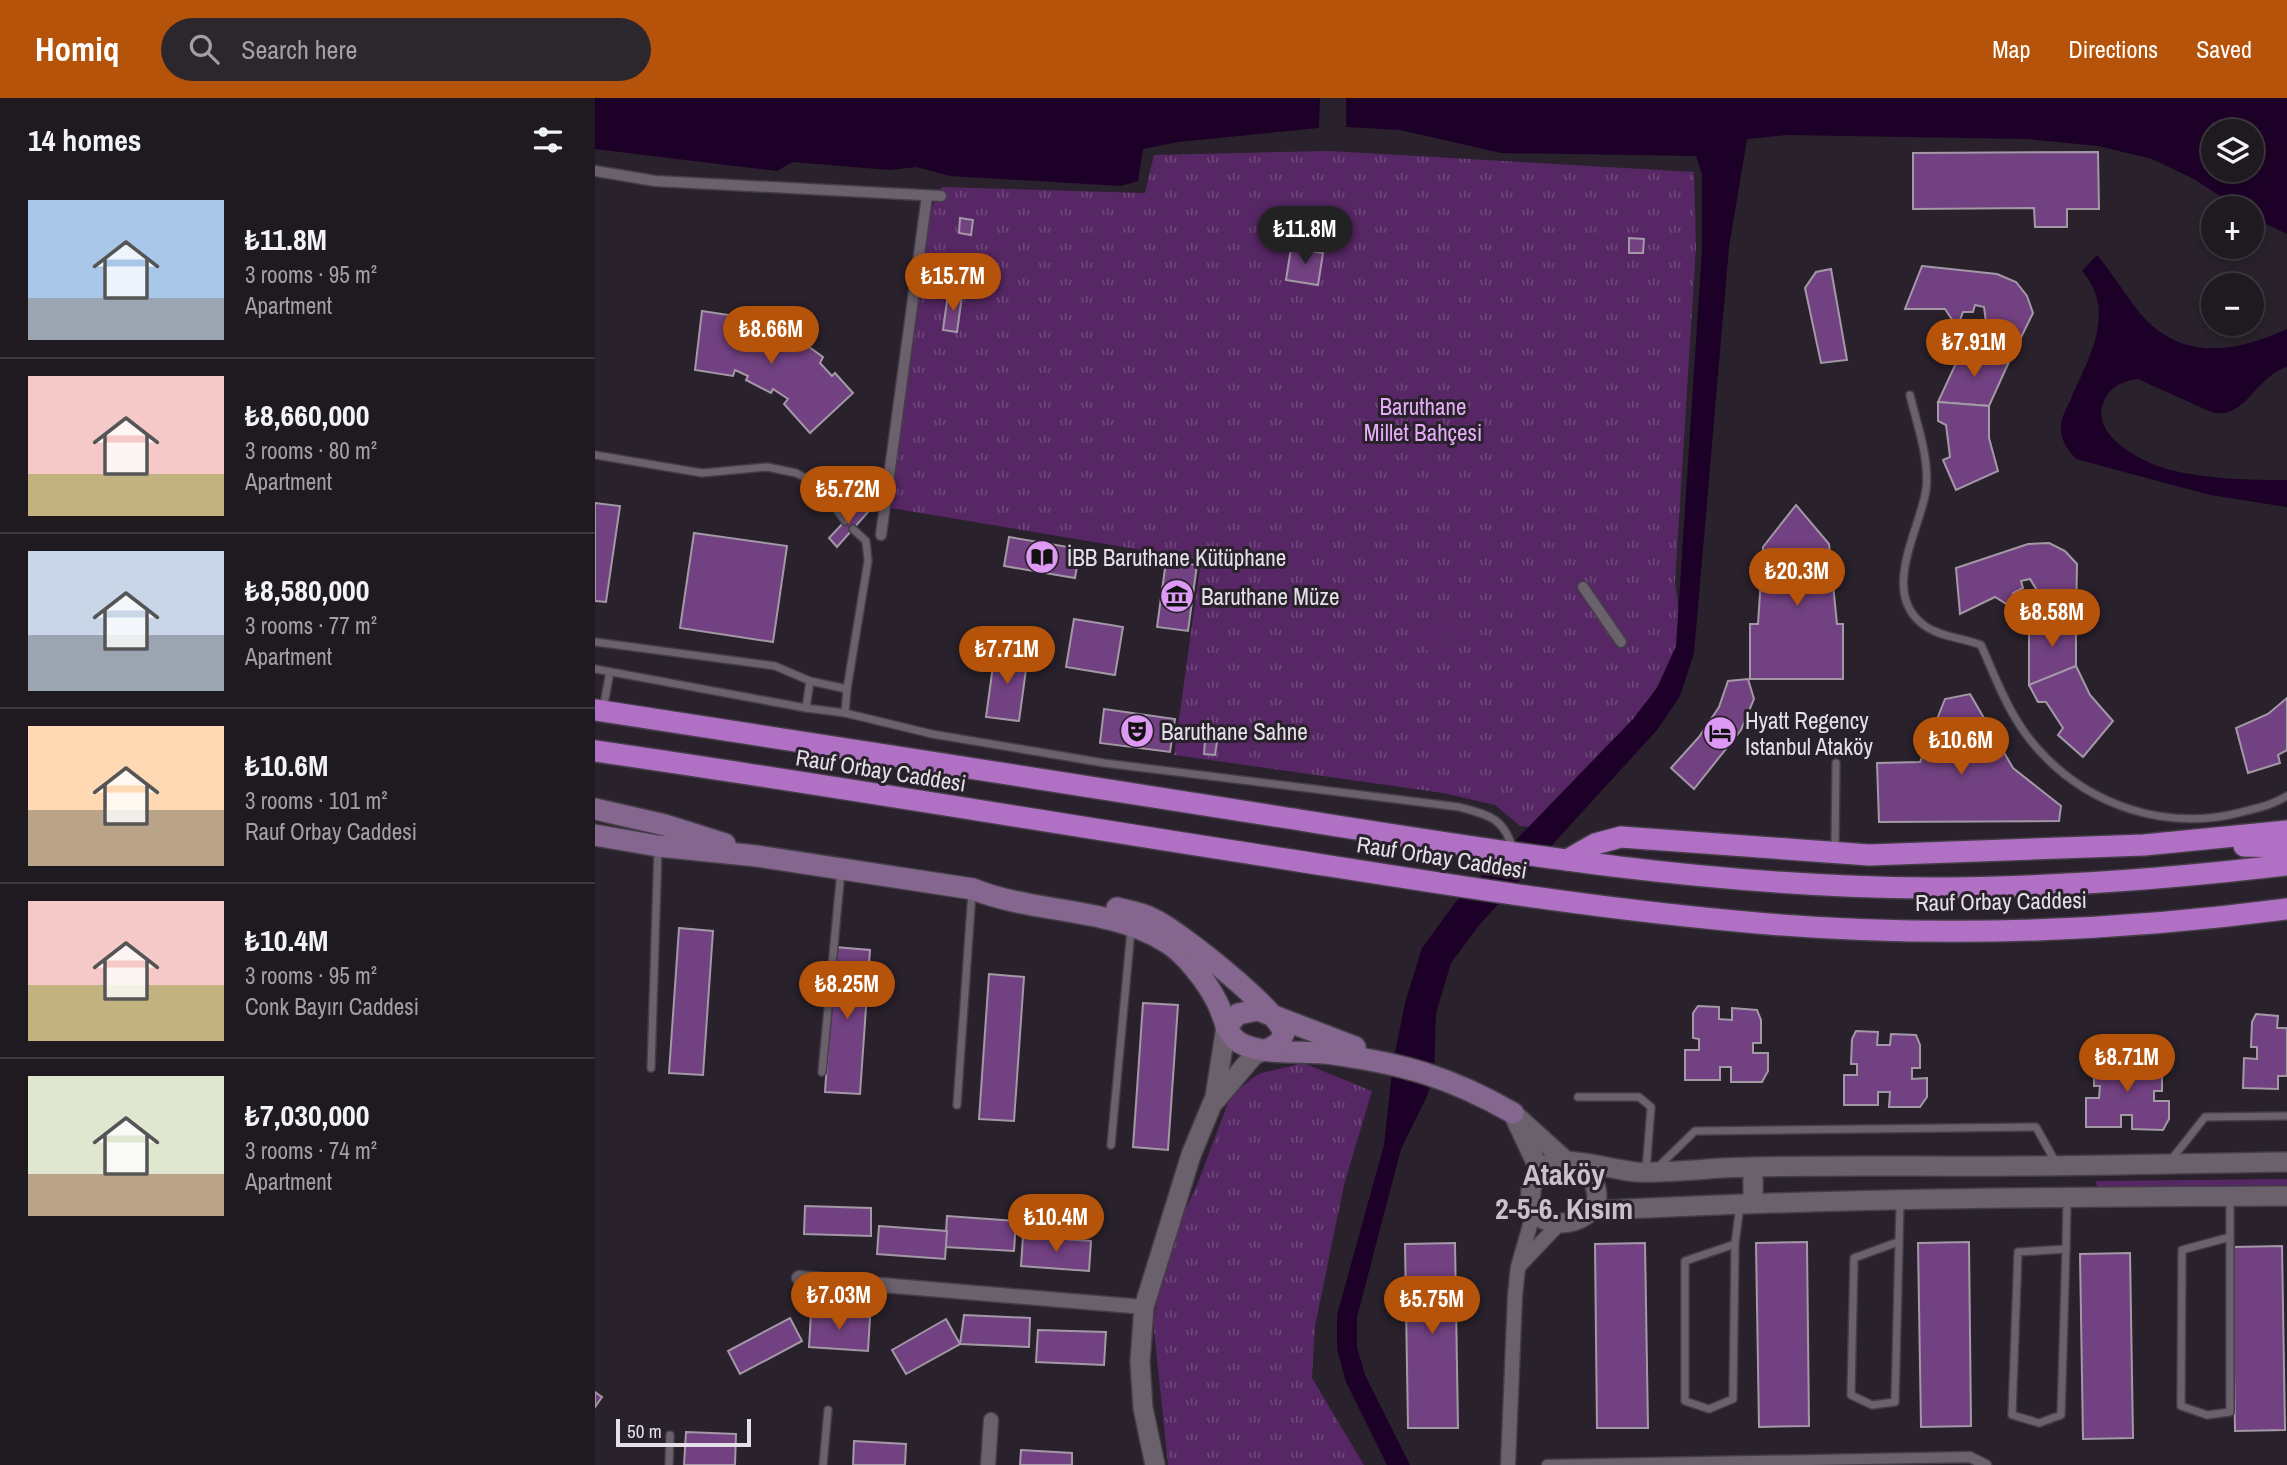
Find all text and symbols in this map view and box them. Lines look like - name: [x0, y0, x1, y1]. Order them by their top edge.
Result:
- search box: [161, 18, 651, 81]
- text: Homiq: [35, 27, 119, 71]
- icon: search: [185, 30, 223, 68]
- text: Search here: [241, 32, 357, 67]
- text: Map: [1992, 33, 2030, 65]
- text: Directions: [2068, 33, 2158, 65]
- text: Saved: [2196, 33, 2252, 65]
- map controls: [2201, 119, 2264, 336]
- button: layers: [2201, 119, 2264, 182]
- text: 14 homes: [28, 120, 142, 160]
- icon: filters: [529, 121, 567, 159]
- button: +: [2201, 196, 2264, 259]
- pin: ₺11.8M: [1248, 206, 1362, 266]
- text: ₺11.8M: [1274, 213, 1336, 244]
- text: ₺11.8M: [245, 219, 327, 259]
- icon: home: [84, 228, 168, 312]
- pin: ₺15.7M: [896, 254, 1010, 313]
- text: 3 rooms · 95 m²: [245, 259, 377, 290]
- text: ₺15.7M: [921, 260, 985, 291]
- button: −: [2201, 273, 2264, 336]
- text: Apartment: [245, 290, 332, 321]
- pin: ₺8.66M: [714, 306, 828, 366]
- text: ₺8.66M: [739, 313, 803, 344]
- pin: ₺7.91M: [1917, 320, 2031, 379]
- text: ₺7.91M: [1942, 326, 2006, 357]
- park label: Baruthane Millet Bahçesi: [1364, 391, 1482, 448]
- text: ₺8,660,000: [245, 395, 369, 435]
- icon: home: [84, 404, 168, 488]
- text: 3 rooms · 80 m²: [245, 435, 377, 466]
- text: Apartment: [245, 466, 332, 497]
- pin: ₺5.72M: [791, 466, 905, 526]
- text: ₺5.72M: [816, 473, 880, 504]
- library icon: İBB Baruthane Kütüphane: [1023, 538, 1061, 576]
- place label: İBB Baruthane Kütüphane: [1067, 542, 1286, 573]
- pin: ₺20.3M: [1740, 548, 1854, 608]
- text: ₺20.3M: [1765, 555, 1829, 586]
- text: ₺8,580,000: [245, 570, 369, 610]
- museum icon: Baruthane Müze: [1158, 577, 1196, 615]
- icon: home: [84, 579, 168, 663]
- place label: Baruthane Müze: [1201, 581, 1339, 612]
- pin: ₺8.58M: [1995, 589, 2109, 649]
- text: ₺8.58M: [2020, 596, 2084, 627]
- text: 3 rooms · 77 m²: [245, 610, 377, 641]
- pin: ₺7.71M: [950, 626, 1064, 686]
- text: ₺7.71M: [975, 633, 1039, 664]
- text: Apartment: [245, 641, 332, 672]
- place label: Hyatt Regency Istanbul Ataköy: [1745, 705, 1873, 762]
- theatre icon: Baruthane Sahne: [1118, 712, 1156, 750]
- hotel icon: Hyatt Regency Istanbul Ataköy: [1701, 714, 1739, 752]
- place label: Baruthane Sahne: [1161, 716, 1308, 747]
- pin: ₺10.6M: [1904, 718, 2018, 777]
- text: ₺10.6M: [1929, 724, 1993, 755]
- street label: Rauf Orbay Caddesi: [794, 741, 968, 799]
- text: ₺10.6M: [245, 745, 328, 785]
- icon: home: [84, 754, 168, 838]
- text: 3 rooms · 101 m²: [245, 785, 388, 816]
- text: Rauf Orbay Caddesi: [245, 816, 417, 847]
- street label: Rauf Orbay Caddesi: [1355, 828, 1529, 886]
- street label: Rauf Orbay Caddesi: [1915, 884, 2087, 918]
- text: ₺10.4M: [245, 920, 328, 960]
- icon: home: [84, 929, 168, 1013]
- text: 3 rooms · 95 m²: [245, 960, 377, 991]
- pin: ₺8.25M: [790, 962, 904, 1021]
- text: ₺8.25M: [815, 968, 879, 999]
- text: Conk Bayırı Caddesi: [245, 991, 419, 1022]
- pin: ₺8.71M: [2070, 1034, 2184, 1094]
- text: ₺8.71M: [2095, 1041, 2159, 1072]
- text: ₺7,030,000: [245, 1095, 369, 1135]
- icon: home: [84, 1104, 168, 1188]
- text: 3 rooms · 74 m²: [245, 1135, 377, 1166]
- district label: Ataköy 2-5-6. Kısım: [1495, 1154, 1633, 1228]
- text: Apartment: [245, 1166, 332, 1197]
- pin: ₺10.4M: [999, 1194, 1113, 1254]
- text: ₺10.4M: [1024, 1201, 1088, 1232]
- pin: ₺7.03M: [782, 1272, 896, 1332]
- pin: ₺5.75M: [1375, 1276, 1489, 1336]
- text: ₺7.03M: [807, 1279, 871, 1310]
- text: ₺5.75M: [1400, 1283, 1464, 1314]
- scale bar: [616, 1416, 751, 1448]
- text: 50 m: [627, 1418, 662, 1444]

